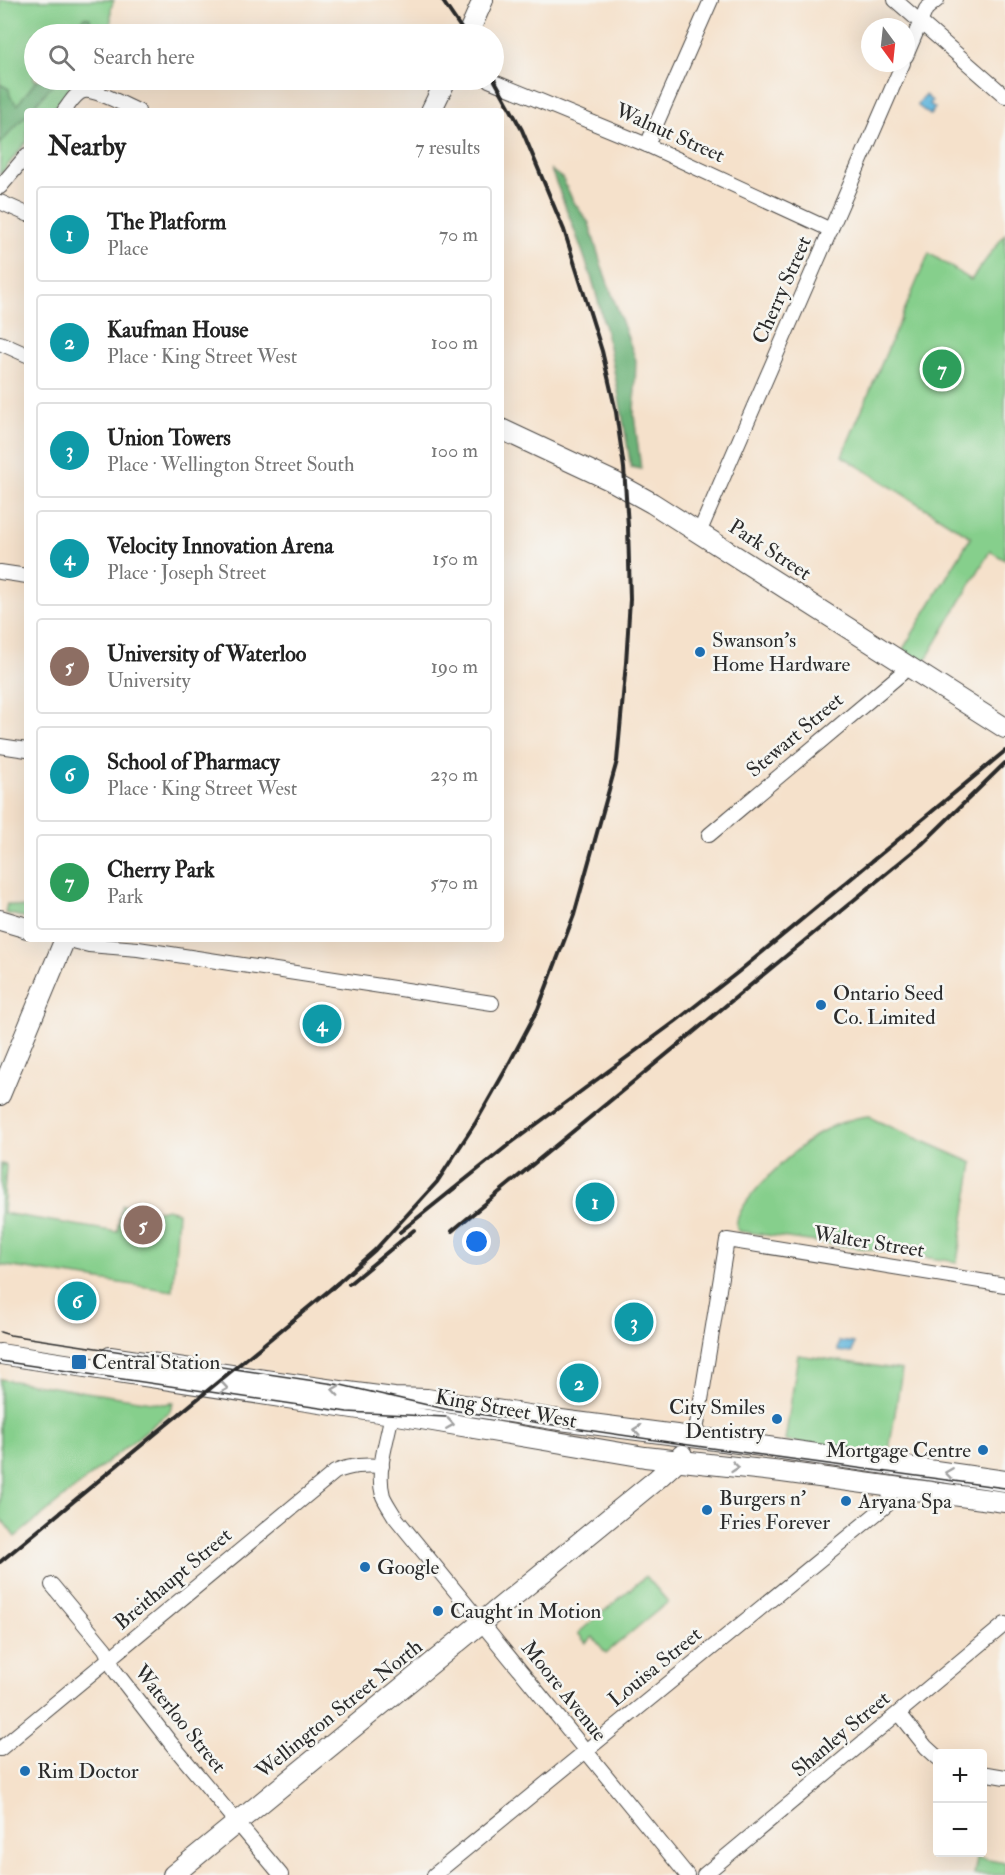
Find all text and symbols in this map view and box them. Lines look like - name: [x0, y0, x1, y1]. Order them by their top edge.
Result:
- north arrow: [861, 18, 915, 72]
- search box: [24, 24, 504, 90]
- icon: search: [45, 41, 78, 74]
- text: Search here: [93, 43, 195, 71]
- street label: Walnut Street: [610, 96, 729, 169]
- text: Nearby: [48, 131, 126, 163]
- text: 7 results: [415, 135, 480, 160]
- text: The Platform: [107, 208, 226, 236]
- text: 1: [66, 222, 73, 247]
- text: 70 m: [439, 222, 478, 247]
- street label: Cherry Street: [746, 232, 818, 348]
- text: Place: [107, 236, 148, 261]
- text: Kaufman House: [107, 316, 248, 344]
- text: 2: [64, 330, 75, 355]
- text: 100 m: [431, 330, 478, 355]
- text: Place · King Street West: [107, 344, 297, 369]
- pin: 7: [922, 346, 962, 392]
- text: Union Towers: [107, 424, 231, 452]
- text: 3: [66, 438, 73, 463]
- text: 100 m: [431, 438, 478, 463]
- text: Place · Wellington Street South: [107, 452, 354, 477]
- street label: Park Street: [724, 513, 817, 587]
- text: Velocity Innovation Arena: [107, 532, 334, 560]
- text: 4: [64, 546, 75, 571]
- text: 150 m: [432, 546, 478, 571]
- text: Place · Joseph Street: [107, 560, 266, 585]
- place label: Swanson's Home Hardware: [712, 627, 851, 678]
- text: University of Waterloo: [107, 640, 306, 668]
- marker: Swanson's Home Hardware: [693, 645, 707, 659]
- text: 5: [65, 654, 74, 679]
- text: 190 m: [431, 654, 478, 679]
- text: University: [107, 668, 190, 693]
- street label: Stewart Street: [741, 686, 849, 783]
- text: School of Pharmacy: [107, 748, 280, 776]
- text: 6: [64, 762, 75, 787]
- text: 230 m: [430, 762, 478, 787]
- text: Place · King Street West: [107, 776, 297, 801]
- text: Cherry Park: [107, 856, 215, 884]
- text: 7: [65, 870, 74, 895]
- text: 570 m: [430, 870, 478, 895]
- text: Park: [107, 884, 143, 909]
- place label: Ontario Seed Co. Limited: [833, 980, 944, 1031]
- marker: Ontario Seed Co. Limited: [814, 998, 828, 1012]
- pin: 4: [302, 1002, 342, 1046]
- pin: 1: [576, 1180, 614, 1224]
- pin: 5: [124, 1202, 162, 1248]
- street label: Walter Street: [811, 1220, 927, 1264]
- your location: [462, 1227, 491, 1256]
- pin: 6: [58, 1278, 97, 1324]
- pin: 3: [614, 1300, 654, 1344]
- place label: Central Station: [92, 1349, 220, 1376]
- marker: Central Station: [70, 1353, 88, 1371]
- pin: 2: [560, 1360, 598, 1406]
- one-way arrow: [219, 1382, 228, 1394]
- street label: King Street West: [433, 1383, 579, 1435]
- one-way arrow: [331, 1384, 341, 1397]
- place label: City Smiles Dentistry: [669, 1394, 766, 1445]
- marker: City Smiles Dentistry: [770, 1412, 784, 1426]
- one-way arrow: [445, 1417, 455, 1429]
- one-way arrow: [632, 1425, 642, 1437]
- place label: Mortgage Centre: [826, 1437, 971, 1464]
- marker: Mortgage Centre: [976, 1443, 990, 1457]
- one-way arrow: [730, 1461, 740, 1473]
- one-way arrow: [944, 1467, 954, 1480]
- place label: Burgers n' Fries Forever: [719, 1485, 830, 1536]
- place label: Aryana Spa: [857, 1488, 952, 1515]
- marker: Aryana Spa: [839, 1494, 853, 1508]
- marker: Burgers n' Fries Forever: [700, 1503, 714, 1517]
- street label: Breithaupt Street: [109, 1522, 238, 1636]
- place label: Google: [377, 1554, 440, 1581]
- marker: Google: [358, 1560, 372, 1574]
- place label: Caught in Motion: [450, 1598, 601, 1625]
- marker: Caught in Motion: [431, 1604, 445, 1618]
- street label: Louisa Street: [603, 1621, 707, 1713]
- street label: Wellington Street North: [249, 1633, 428, 1785]
- street label: Moore Avenue: [515, 1635, 613, 1747]
- street label: Waterloo Street: [127, 1658, 232, 1779]
- street label: Shanley Street: [786, 1685, 896, 1783]
- map controls: [933, 1749, 987, 1857]
- button: +: [933, 1749, 987, 1803]
- place label: Rim Doctor: [37, 1758, 139, 1785]
- marker: Rim Doctor: [18, 1764, 32, 1778]
- button: −: [933, 1803, 987, 1857]

